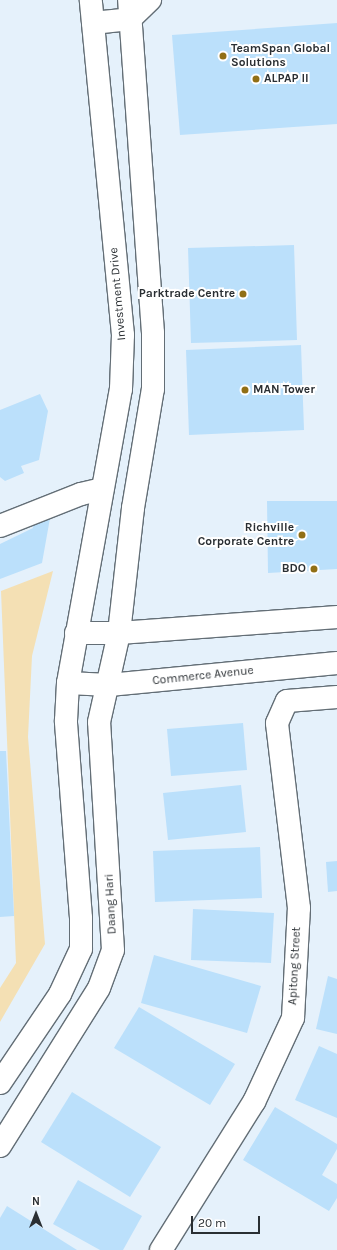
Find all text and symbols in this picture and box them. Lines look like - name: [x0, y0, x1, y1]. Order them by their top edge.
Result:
- place label: TeamSpan Global Solutions: [231, 42, 330, 70]
- marker: TeamSpan Global Solutions: [218, 51, 228, 61]
- place label: ALPAP II: [264, 72, 309, 86]
- marker: ALPAP II: [251, 74, 261, 84]
- street label: Investment Drive: [107, 247, 129, 341]
- place label: Parktrade Centre: [139, 287, 235, 301]
- marker: Parktrade Centre: [238, 289, 248, 299]
- place label: MAN Tower: [253, 383, 315, 397]
- marker: MAN Tower: [240, 385, 250, 395]
- place label: Richville Corporate Centre: [198, 521, 294, 549]
- marker: Richville Corporate Centre: [297, 530, 307, 540]
- place label: BDO: [282, 562, 306, 576]
- marker: BDO: [309, 564, 319, 574]
- street label: Commerce Avenue: [152, 664, 254, 688]
- street label: Daang Hari: [102, 873, 120, 935]
- street label: Apitong Street: [286, 926, 304, 1006]
- north arrow: [16, 1194, 56, 1234]
- text: N: [32, 1195, 40, 1208]
- scale bar: [193, 1208, 262, 1234]
- text: 20 m: [198, 1216, 226, 1230]

